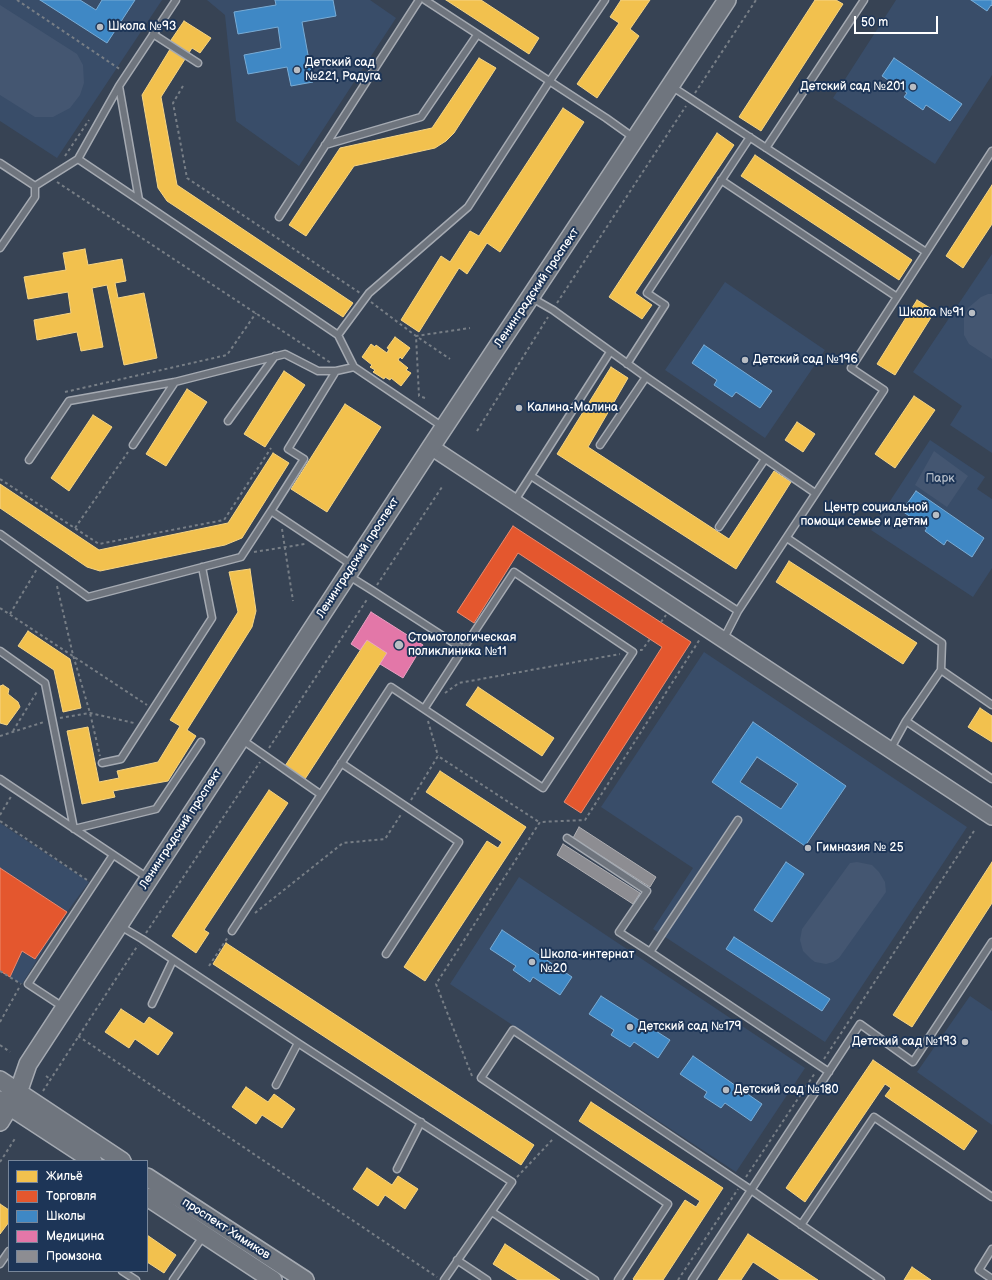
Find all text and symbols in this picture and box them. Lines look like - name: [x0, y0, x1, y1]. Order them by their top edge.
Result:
- scale bar: [856, 8, 940, 34]
- text: 50 m: [861, 15, 888, 30]
- place label: Школа №93: [108, 20, 176, 34]
- marker: Школа №93: [95, 22, 105, 32]
- place label: Детский сад №221, Радуга: [305, 56, 381, 84]
- marker: Детский сад №221, Радуга: [292, 65, 302, 75]
- place label: Детский сад №201: [800, 80, 905, 94]
- marker: Детский сад №201: [908, 82, 918, 92]
- street label: Ленинградский проспект: [492, 226, 582, 350]
- place label: Школа №91: [898, 306, 964, 320]
- marker: Школа №91: [967, 308, 977, 318]
- place label: Детский сад №196: [753, 353, 858, 367]
- marker: Детский сад №196: [740, 355, 750, 365]
- place label: Калина-Малина: [527, 401, 618, 415]
- marker: Калина-Малина: [514, 403, 524, 413]
- park label: Парк: [925, 472, 955, 486]
- street label: Ленинградский проспект: [314, 495, 402, 621]
- place label: Центр социальной помощи семье и детям: [800, 501, 928, 529]
- marker: Центр социальной помощи семье и детям: [931, 510, 941, 520]
- place label: Стомотологическая поликлиника №11: [408, 631, 516, 659]
- marker: Стомотологическая поликлиника №11: [393, 639, 405, 651]
- street label: Ленинградский проспект: [137, 766, 225, 892]
- place label: Гимназия № 25: [816, 841, 904, 855]
- marker: Гимназия № 25: [803, 843, 813, 853]
- place label: Школа-интернат №20: [540, 948, 634, 976]
- marker: Школа-интернат №20: [527, 957, 537, 967]
- place label: Детский сад №179: [638, 1020, 741, 1034]
- marker: Детский сад №179: [625, 1022, 635, 1032]
- place label: Детский сад №193: [852, 1035, 957, 1049]
- marker: Детский сад №193: [960, 1037, 970, 1047]
- place label: Детский сад №180: [734, 1083, 839, 1097]
- marker: Детский сад №180: [721, 1085, 731, 1095]
- legend: [8, 1160, 148, 1272]
- text: Жильё: [46, 1169, 83, 1184]
- text: Торговля: [46, 1189, 96, 1204]
- street label: проспект Химиков: [179, 1195, 273, 1263]
- text: Школы: [46, 1209, 85, 1224]
- text: Медицина: [46, 1229, 104, 1244]
- text: Промзона: [46, 1249, 102, 1264]

